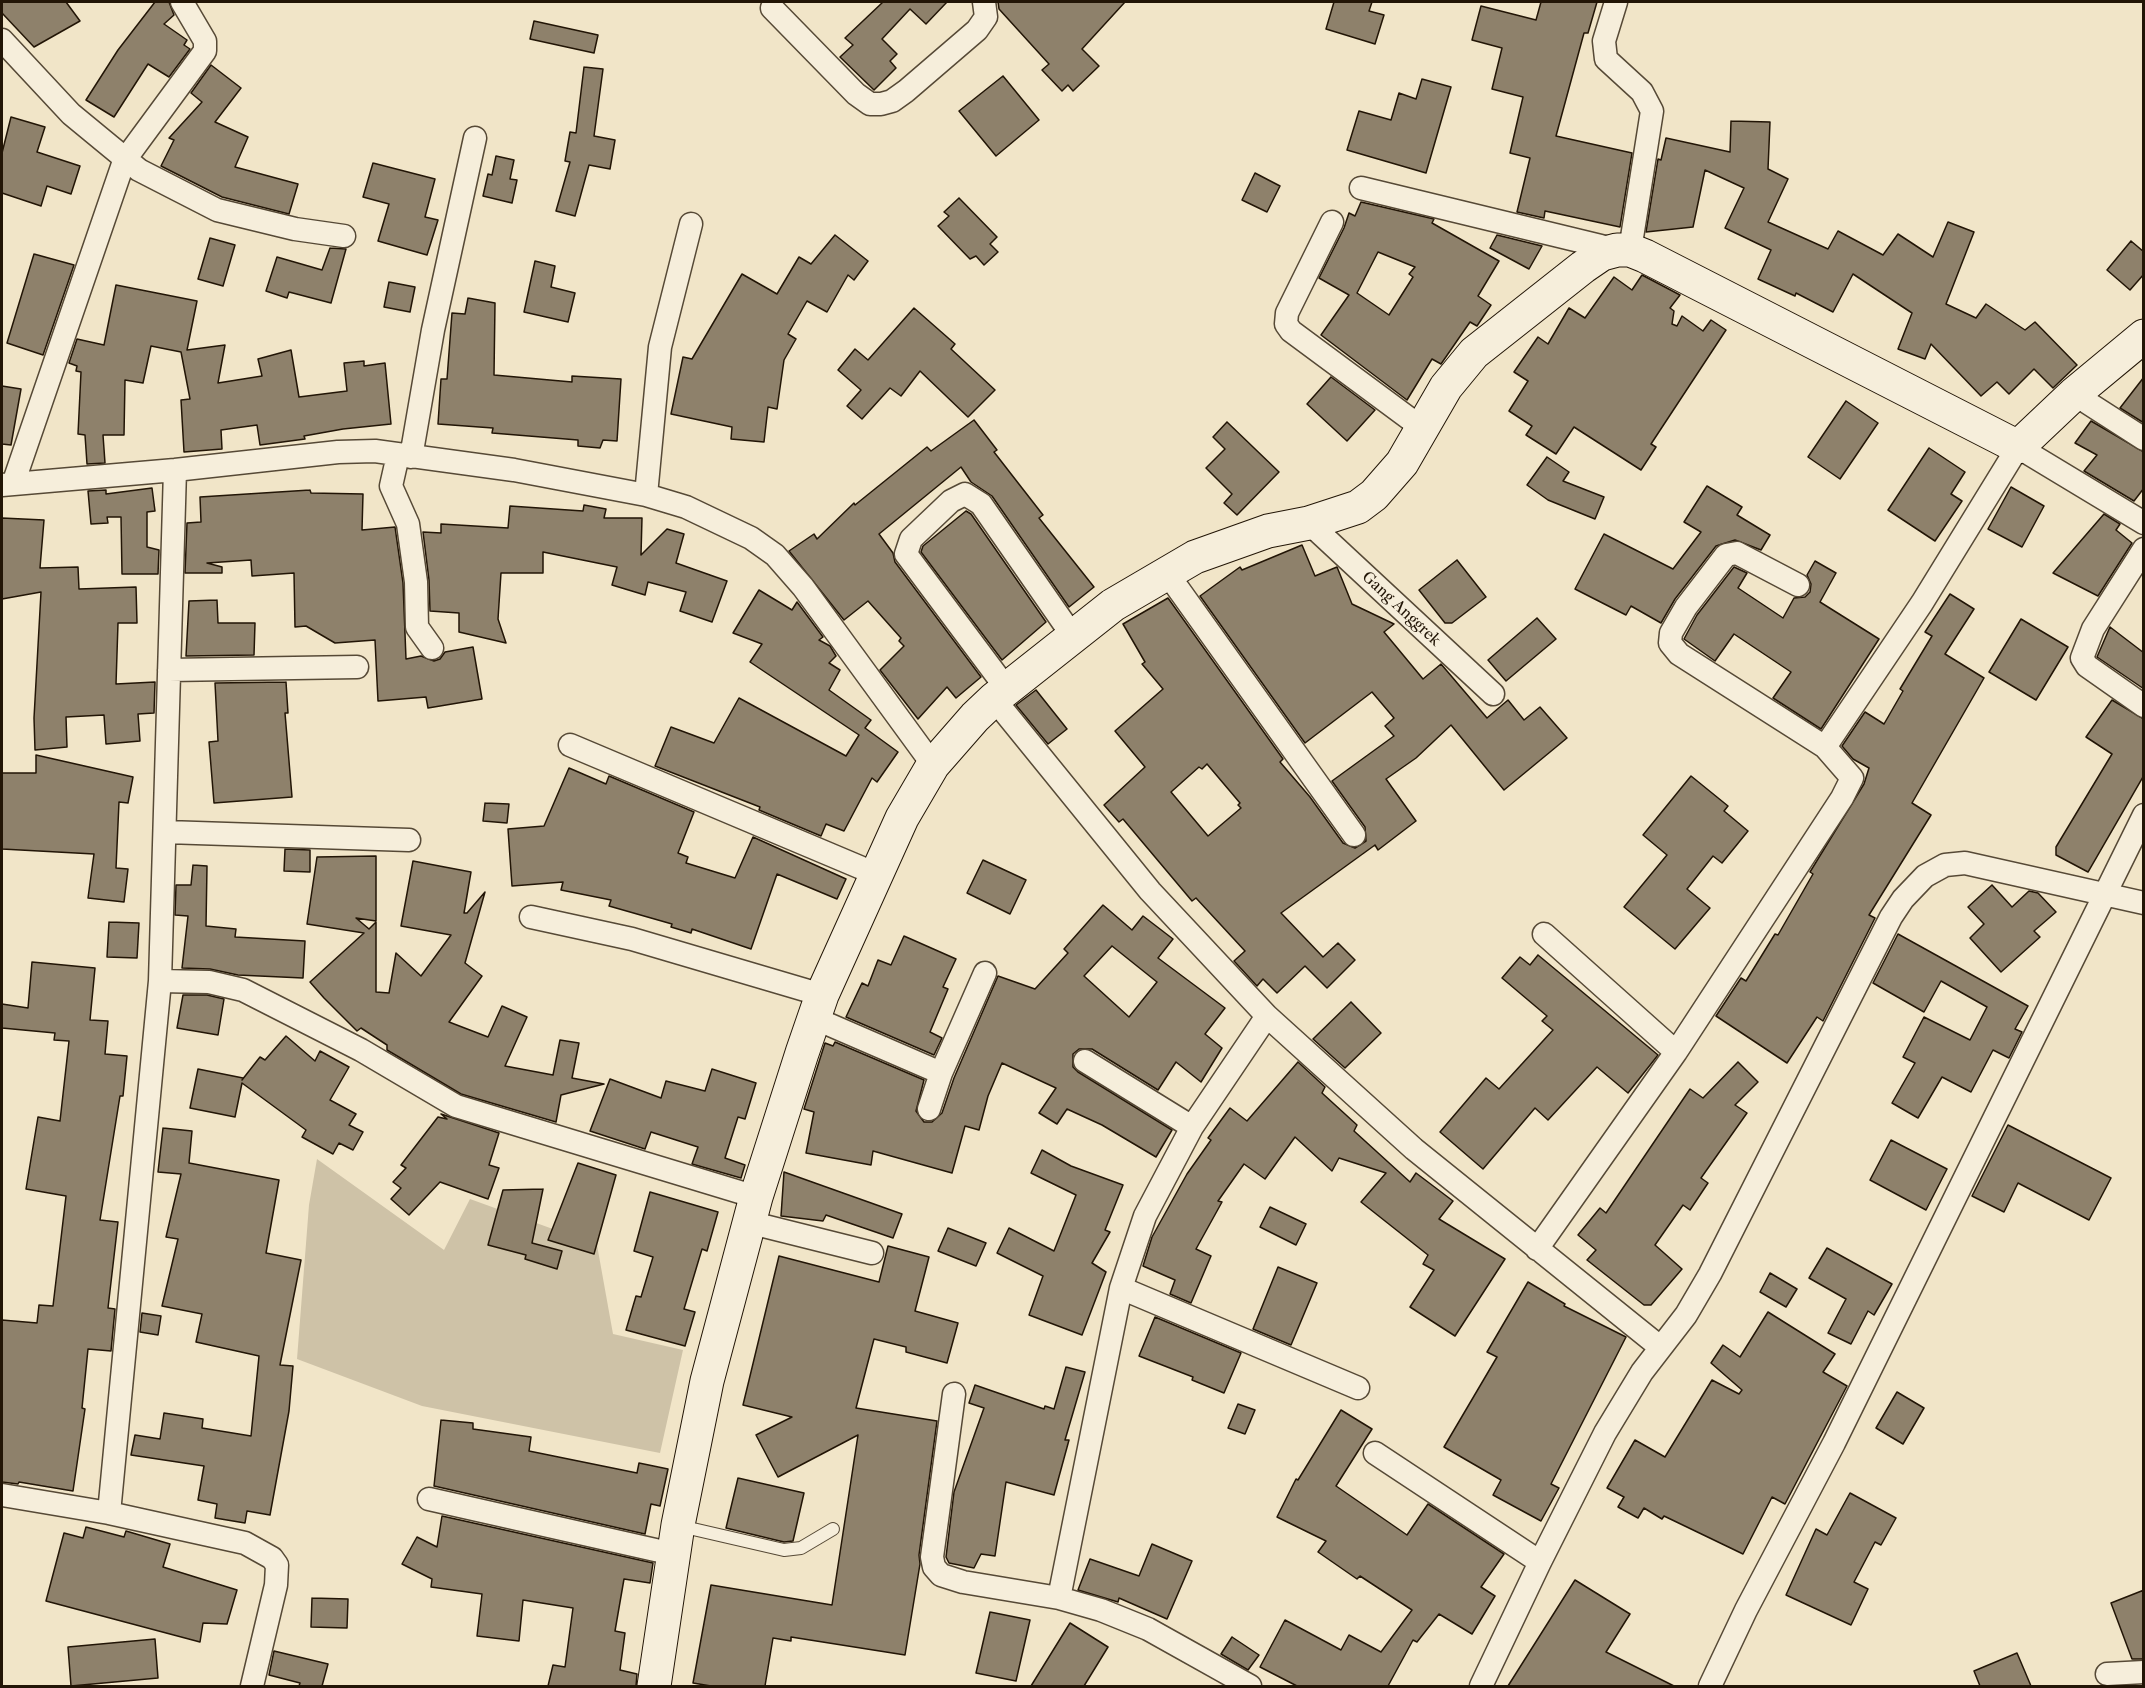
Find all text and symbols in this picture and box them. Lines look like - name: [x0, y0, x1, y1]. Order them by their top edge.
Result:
- street label: Gang Anggrek: [1358, 568, 1444, 650]

